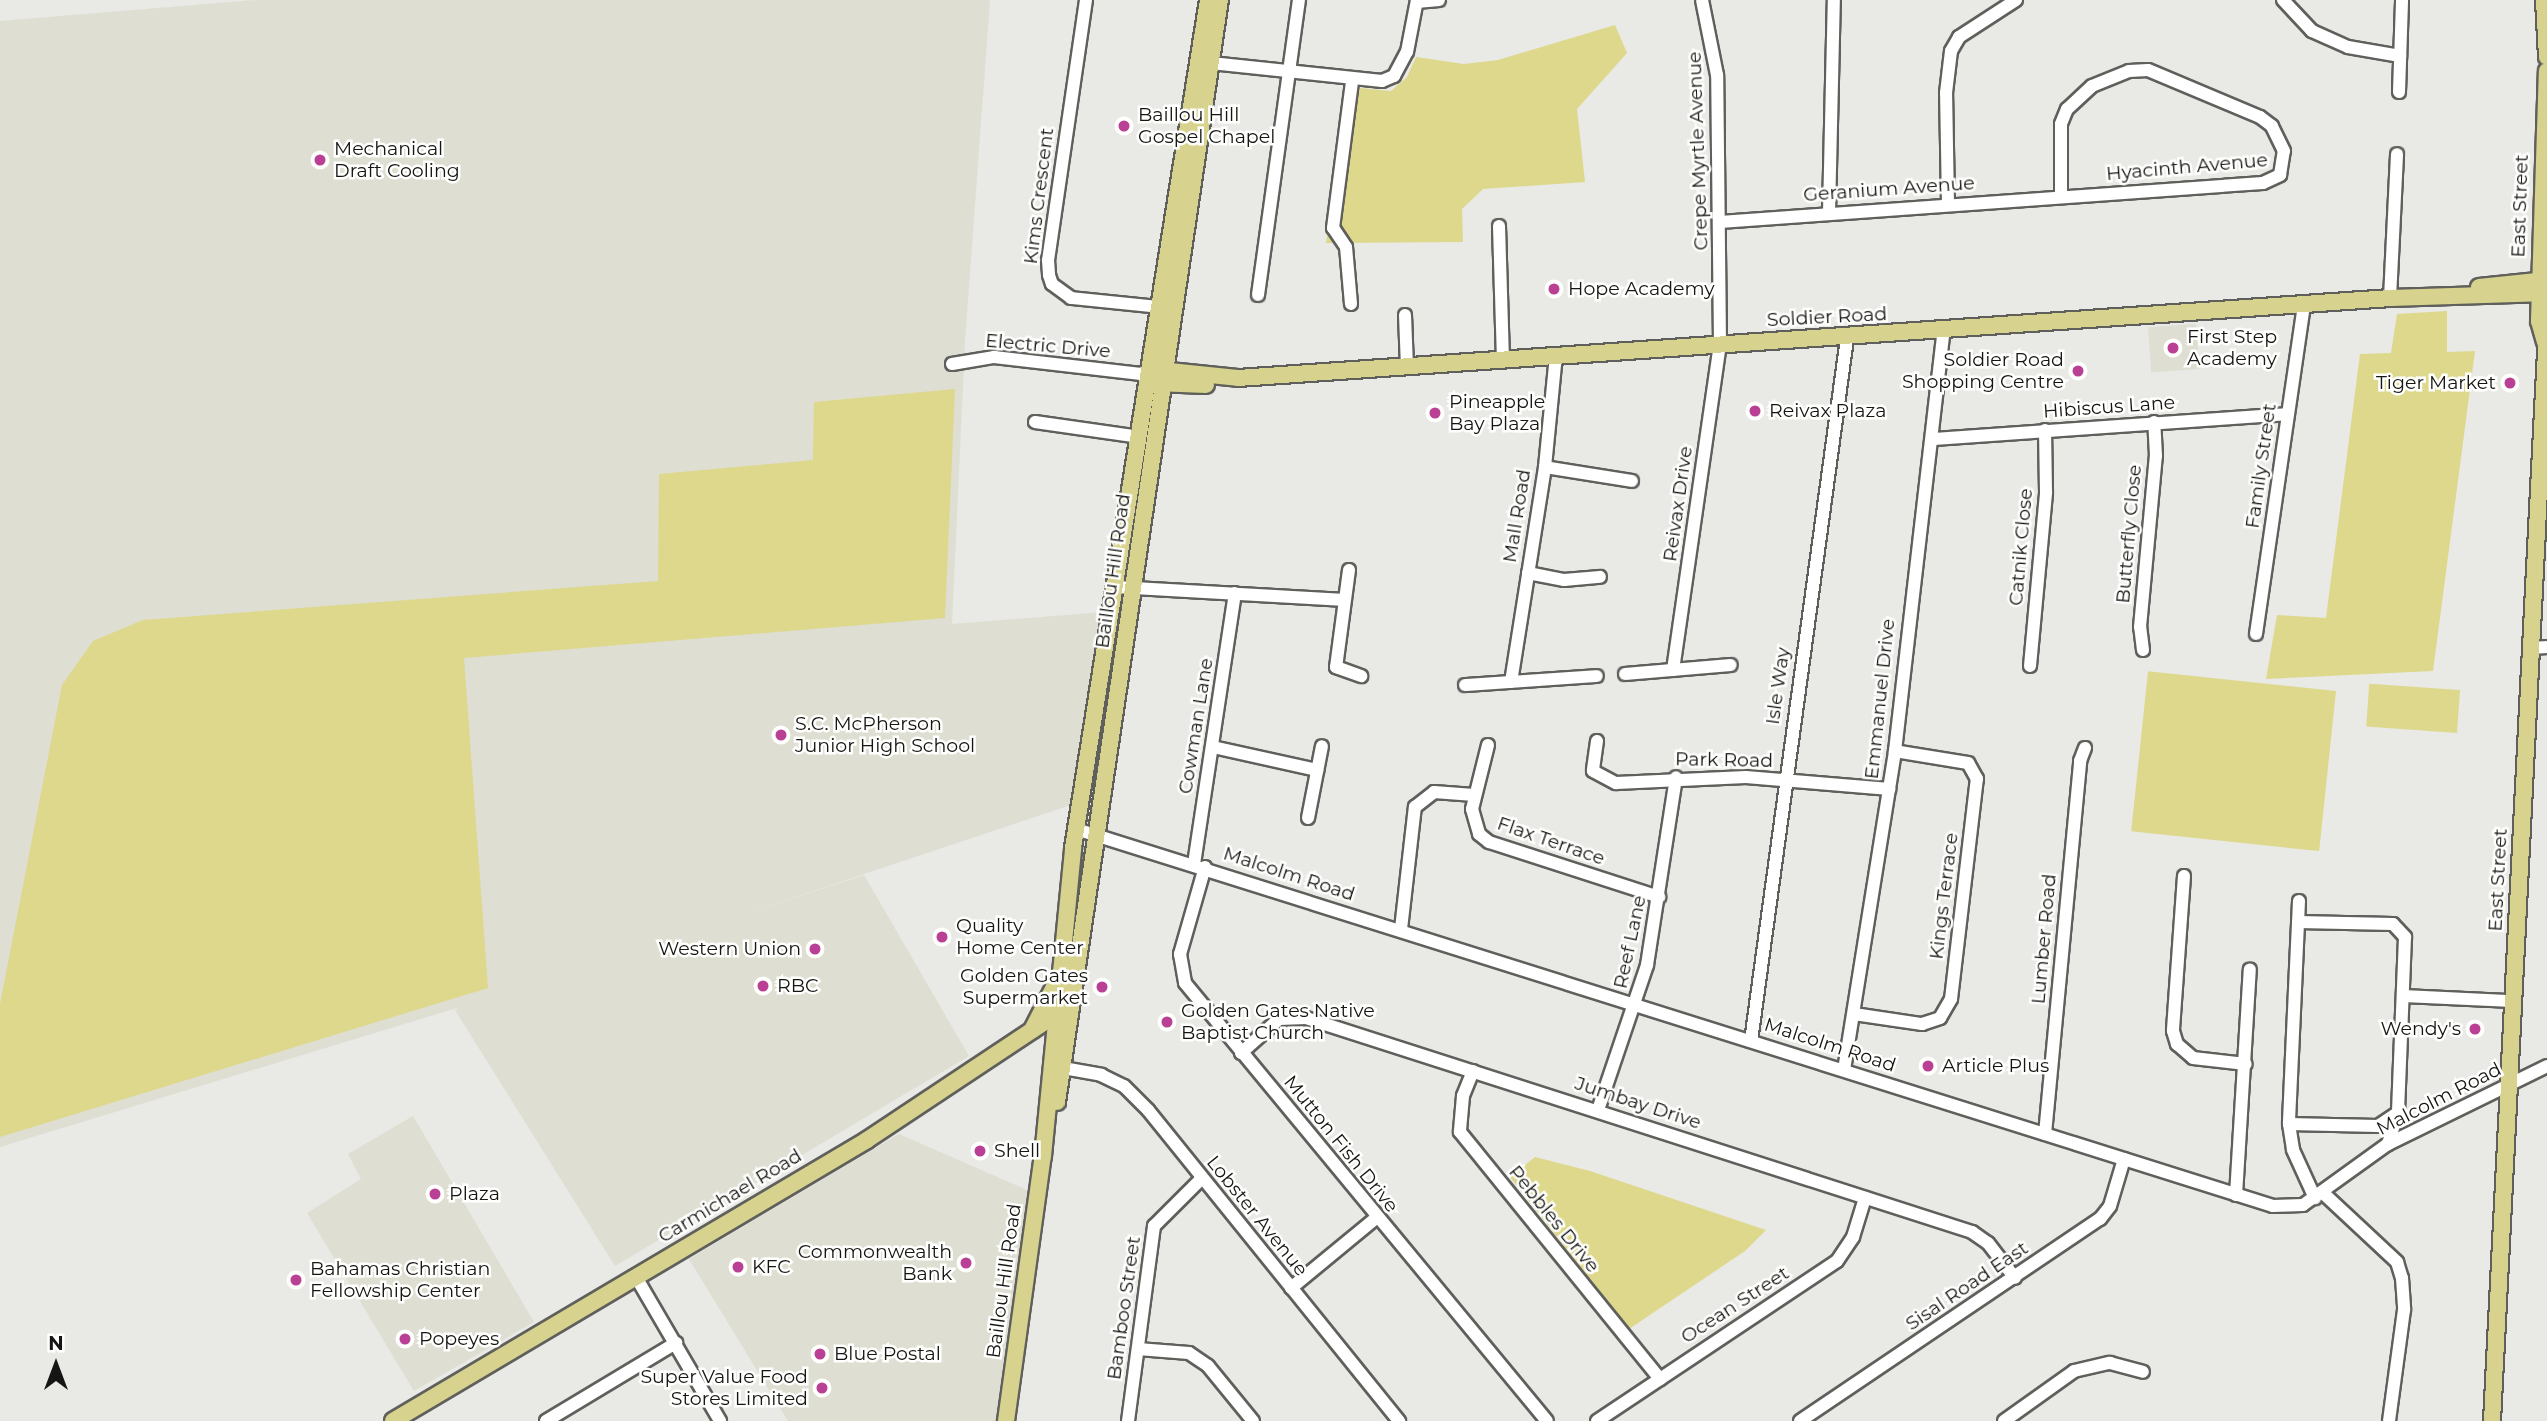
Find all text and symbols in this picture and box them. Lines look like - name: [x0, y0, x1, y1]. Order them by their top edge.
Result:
- street label: Crepe Myrtle Avenue: [1683, 51, 1713, 251]
- place label: Baillou Hill Gospel Chapel: [1138, 104, 1275, 148]
- marker: Baillou Hill Gospel Chapel: [1116, 118, 1132, 134]
- street label: Kims Crescent: [1019, 127, 1059, 265]
- place label: Mechanical Draft Cooling: [334, 138, 460, 182]
- street label: Hyacinth Avenue: [2105, 149, 2269, 185]
- marker: Mechanical Draft Cooling: [312, 152, 328, 168]
- street label: East Street: [2507, 154, 2533, 258]
- street label: Geranium Avenue: [1803, 172, 1975, 206]
- place label: Hope Academy: [1568, 278, 1715, 300]
- marker: Hope Academy: [1546, 281, 1562, 297]
- street label: Soldier Road: [1766, 302, 1888, 332]
- place label: First Step Academy: [2187, 326, 2277, 370]
- street label: Electric Drive: [984, 329, 1112, 363]
- marker: First Step Academy: [2165, 340, 2181, 356]
- place label: Soldier Road Shopping Centre: [1902, 349, 2064, 393]
- marker: Soldier Road Shopping Centre: [2070, 363, 2086, 379]
- place label: Tiger Market: [2376, 372, 2496, 394]
- marker: Tiger Market: [2502, 375, 2518, 391]
- place label: Pineapple Bay Plaza: [1449, 391, 1545, 435]
- street label: Hibiscus Lane: [2042, 391, 2176, 423]
- place label: Reivax Plaza: [1769, 400, 1886, 422]
- street label: Family Street: [2241, 402, 2281, 530]
- marker: Reivax Plaza: [1747, 403, 1763, 419]
- marker: Pineapple Bay Plaza: [1427, 405, 1443, 421]
- street label: Reivax Drive: [1659, 445, 1697, 563]
- street label: Butterfly Close: [2112, 464, 2146, 604]
- street label: Mall Road: [1498, 468, 1536, 564]
- street label: Catnik Close: [2005, 487, 2037, 607]
- street label: Baillou Hill Road: [1091, 492, 1135, 650]
- street label: Emmanuel Drive: [1860, 618, 1900, 780]
- street label: Isle Way: [1761, 646, 1795, 726]
- street label: Cowman Lane: [1174, 656, 1218, 796]
- place label: S.C. McPherson Junior High School: [795, 713, 975, 757]
- marker: S.C. McPherson Junior High School: [773, 727, 789, 743]
- street label: Park Road: [1675, 748, 1773, 772]
- street label: Flax Terrace: [1494, 812, 1608, 870]
- street label: East Street: [2484, 828, 2512, 932]
- street label: Kings Terrace: [1925, 831, 1963, 961]
- street label: Malcolm Road: [1220, 842, 1358, 906]
- street label: Lumber Road: [2027, 873, 2061, 1005]
- street label: Reef Lane: [1609, 893, 1651, 991]
- place label: Quality Home Center: [956, 915, 1084, 959]
- marker: Quality Home Center: [934, 929, 950, 945]
- place label: Western Union: [658, 938, 801, 960]
- marker: Western Union: [807, 941, 823, 957]
- place label: Golden Gates Supermarket: [960, 965, 1088, 1009]
- place label: RBC: [777, 975, 819, 997]
- marker: RBC: [755, 978, 771, 994]
- marker: Golden Gates Supermarket: [1094, 979, 1110, 995]
- place label: Golden Gates Native Baptist Church: [1181, 1000, 1375, 1044]
- street label: Malcolm Road: [1761, 1013, 1899, 1077]
- marker: Golden Gates Native Baptist Church: [1159, 1014, 1175, 1030]
- place label: Wendy's: [2380, 1018, 2461, 1040]
- marker: Wendy's: [2467, 1021, 2483, 1037]
- place label: Article Plus: [1942, 1055, 2049, 1077]
- marker: Article Plus: [1920, 1058, 1936, 1074]
- street label: Malcolm Road: [2373, 1058, 2505, 1140]
- street label: Mutton Fish Drive: [1279, 1071, 1403, 1217]
- street label: Jumbay Drive: [1572, 1072, 1704, 1134]
- place label: Shell: [994, 1140, 1040, 1162]
- marker: Shell: [972, 1143, 988, 1159]
- street label: Carmichael Road: [654, 1144, 806, 1248]
- street label: Lobster Avenue: [1201, 1151, 1313, 1281]
- street label: Pebbles Drive: [1504, 1161, 1604, 1277]
- place label: Plaza: [449, 1183, 500, 1205]
- marker: Plaza: [427, 1186, 443, 1202]
- street label: Baillou Hill Road: [982, 1202, 1026, 1360]
- street label: Bamboo Street: [1103, 1235, 1145, 1381]
- street label: Sisal Road East: [1901, 1237, 2033, 1335]
- place label: Commonwealth Bank: [798, 1241, 952, 1285]
- marker: Commonwealth Bank: [958, 1255, 974, 1271]
- place label: KFC: [752, 1256, 791, 1278]
- place label: Bahamas Christian Fellowship Center: [310, 1258, 490, 1302]
- marker: KFC: [730, 1259, 746, 1275]
- street label: Ocean Street: [1677, 1262, 1793, 1348]
- marker: Bahamas Christian Fellowship Center: [288, 1272, 304, 1288]
- place label: Popeyes: [419, 1328, 499, 1350]
- north arrow: [21, 1330, 91, 1400]
- marker: Popeyes: [397, 1331, 413, 1347]
- text: N: [48, 1332, 64, 1355]
- place label: Blue Postal: [834, 1343, 941, 1365]
- marker: Blue Postal: [812, 1346, 828, 1362]
- place label: Super Value Food Stores Limited: [640, 1366, 808, 1410]
- marker: Super Value Food Stores Limited: [814, 1380, 830, 1396]

